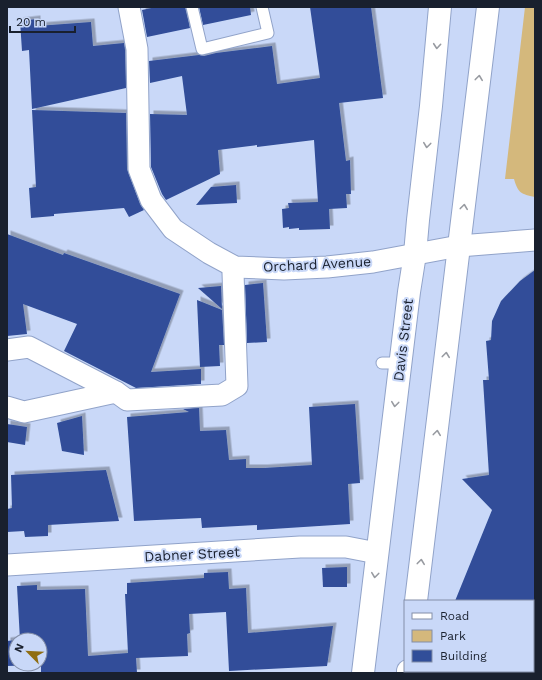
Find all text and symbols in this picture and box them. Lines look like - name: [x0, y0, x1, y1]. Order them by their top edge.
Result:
- scale bar: [10, 8, 75, 34]
- text: 20 m: [16, 15, 46, 29]
- one-way arrow: [432, 43, 441, 49]
- one-way arrow: [475, 75, 484, 81]
- one-way arrow: [423, 142, 432, 148]
- one-way arrow: [459, 204, 468, 210]
- street label: Orchard Avenue: [262, 253, 372, 275]
- street label: Davis Street: [390, 298, 416, 382]
- one-way arrow: [441, 352, 450, 358]
- one-way arrow: [391, 401, 400, 407]
- one-way arrow: [432, 430, 441, 436]
- street label: Dabner Street: [144, 543, 240, 564]
- one-way arrow: [416, 559, 425, 565]
- one-way arrow: [370, 572, 379, 578]
- legend: [404, 600, 534, 672]
- text: Road: [440, 609, 469, 623]
- text: Park: [440, 629, 466, 643]
- north arrow: [8, 632, 48, 672]
- text: N: [12, 642, 27, 655]
- text: Building: [440, 649, 487, 663]

